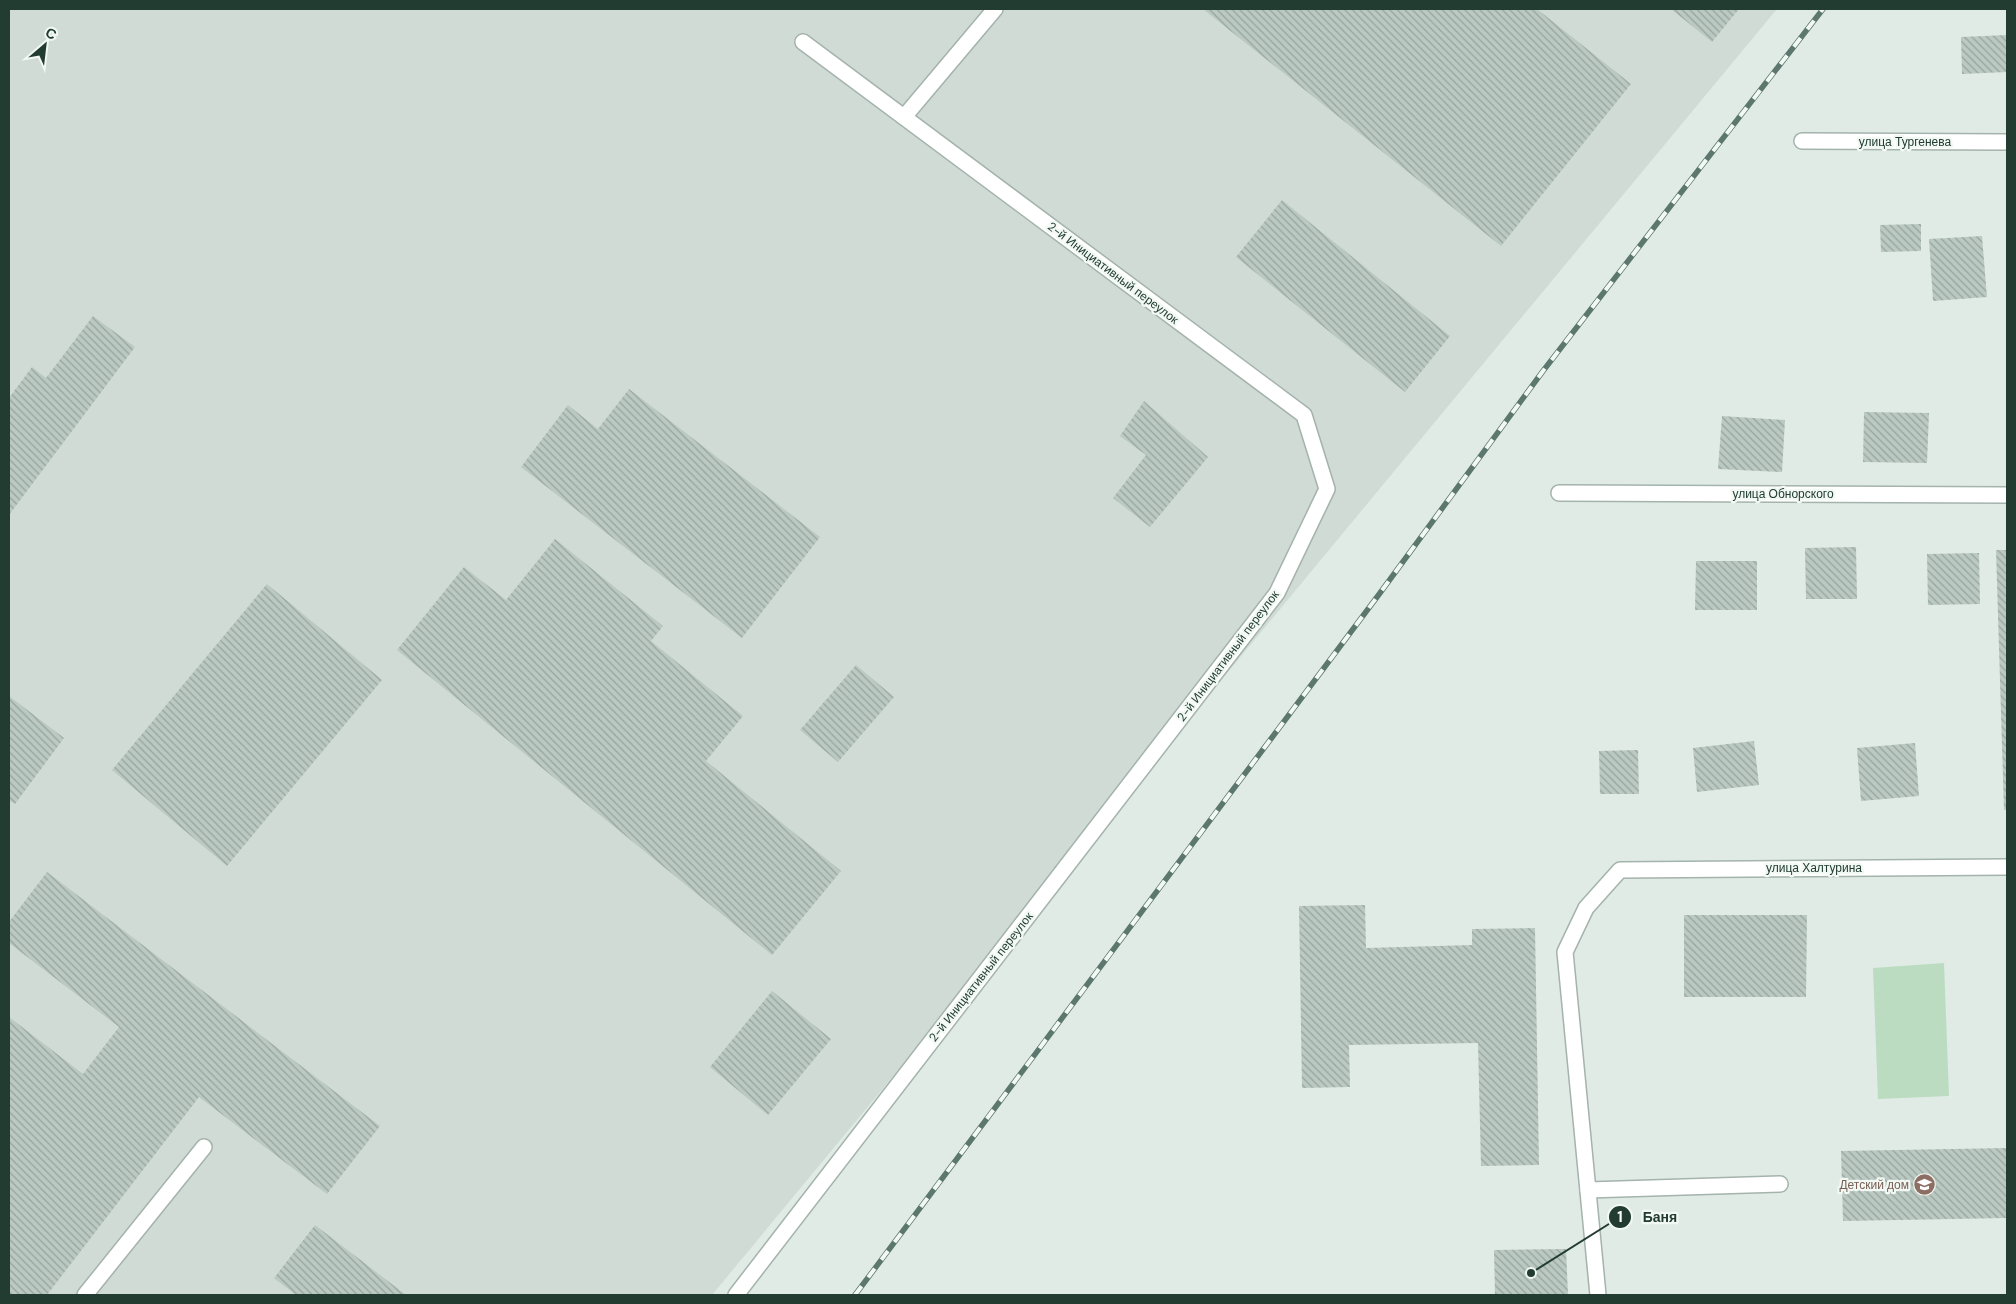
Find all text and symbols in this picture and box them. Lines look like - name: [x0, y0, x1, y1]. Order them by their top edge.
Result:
- north arrow: [20, 20, 70, 70]
- text: С: [42, 23, 60, 44]
- street label: улица Тургенева: [1859, 134, 1952, 150]
- street label: 2-й Инициативный переулок: [1044, 218, 1182, 328]
- street label: улица Обнорского: [1732, 486, 1834, 502]
- street label: 2-й Инициативный переулок: [1173, 587, 1283, 725]
- street label: улица Халтурина: [1766, 860, 1862, 876]
- street label: 2-й Инициативный переулок: [925, 908, 1037, 1045]
- school or university icon: Детский дом: [1913, 1173, 1937, 1197]
- place label: Детский дом: [1839, 1177, 1909, 1193]
- callout: Баня: [1608, 1203, 1687, 1232]
- text: 1: [1617, 1207, 1623, 1227]
- text: Баня: [1643, 1208, 1677, 1226]

